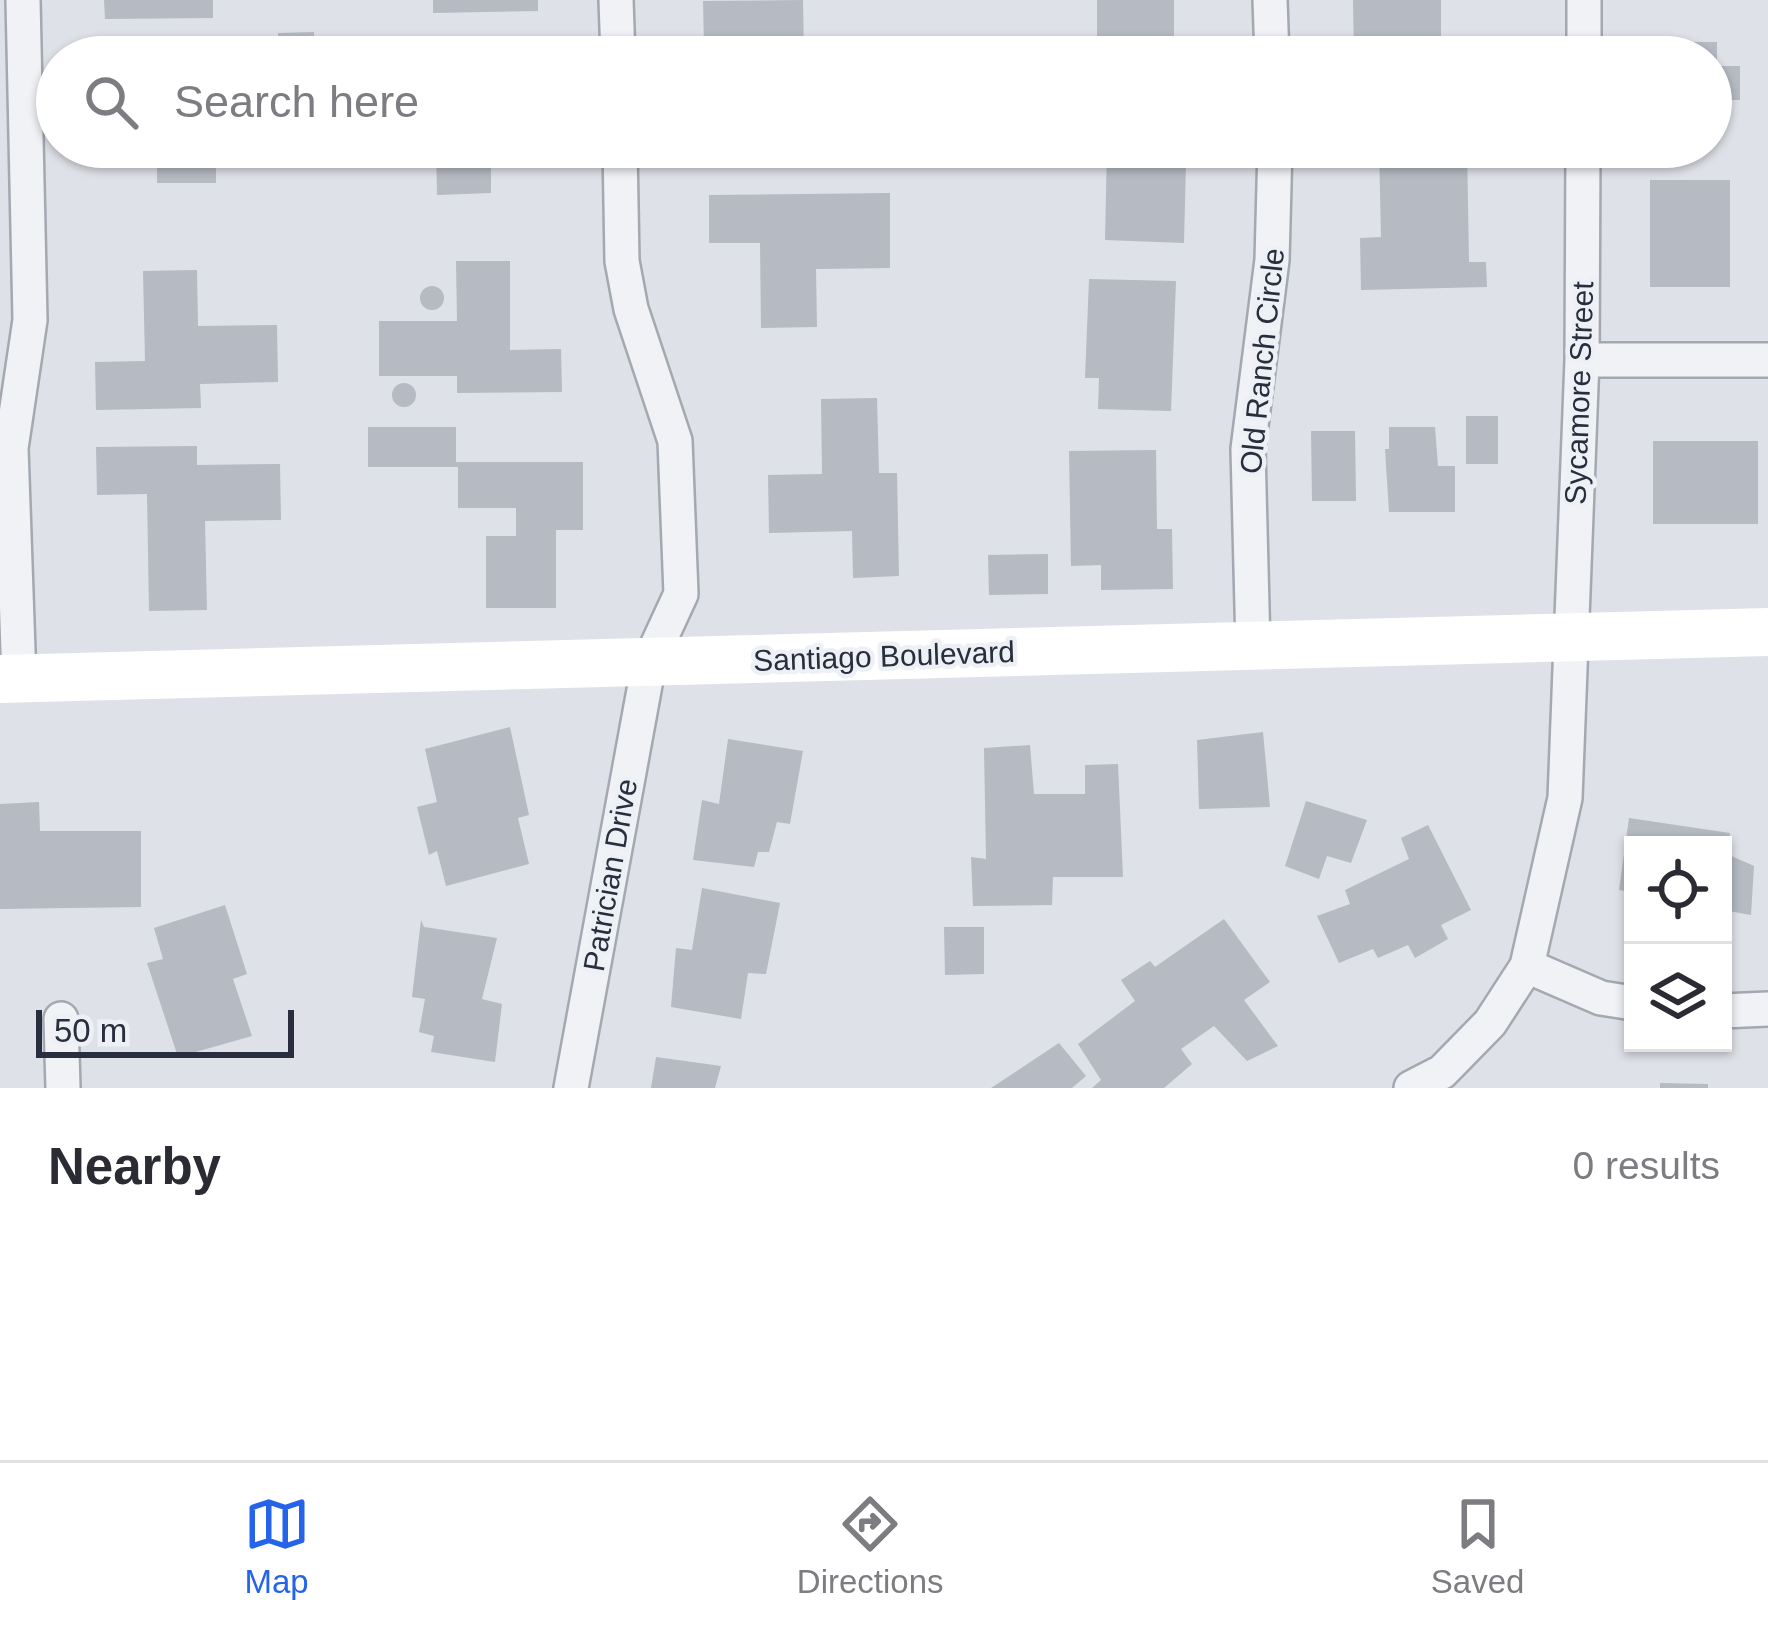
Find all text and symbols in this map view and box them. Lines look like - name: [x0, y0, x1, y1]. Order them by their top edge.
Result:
- search box: [36, 36, 1732, 168]
- icon: search: [78, 69, 144, 135]
- text: Search here: [174, 76, 419, 127]
- street label: Old Ranch Circle: [1234, 247, 1290, 475]
- street label: Sycamore Street: [1559, 280, 1599, 505]
- street label: Santiago Boulevard: [753, 635, 1015, 677]
- street label: Patrician Drive: [577, 776, 643, 974]
- map controls: [1624, 836, 1732, 1052]
- button: locate: [1624, 836, 1732, 944]
- button: layers: [1624, 944, 1732, 1052]
- scale bar: [36, 1004, 294, 1057]
- text: 50 m: [54, 1012, 127, 1049]
- text: Nearby: [48, 1138, 221, 1195]
- text: 0 results: [1573, 1144, 1720, 1187]
- tab: Map: [244, 1491, 310, 1601]
- tab: Directions: [797, 1491, 944, 1601]
- tab: Saved: [1431, 1491, 1524, 1601]

